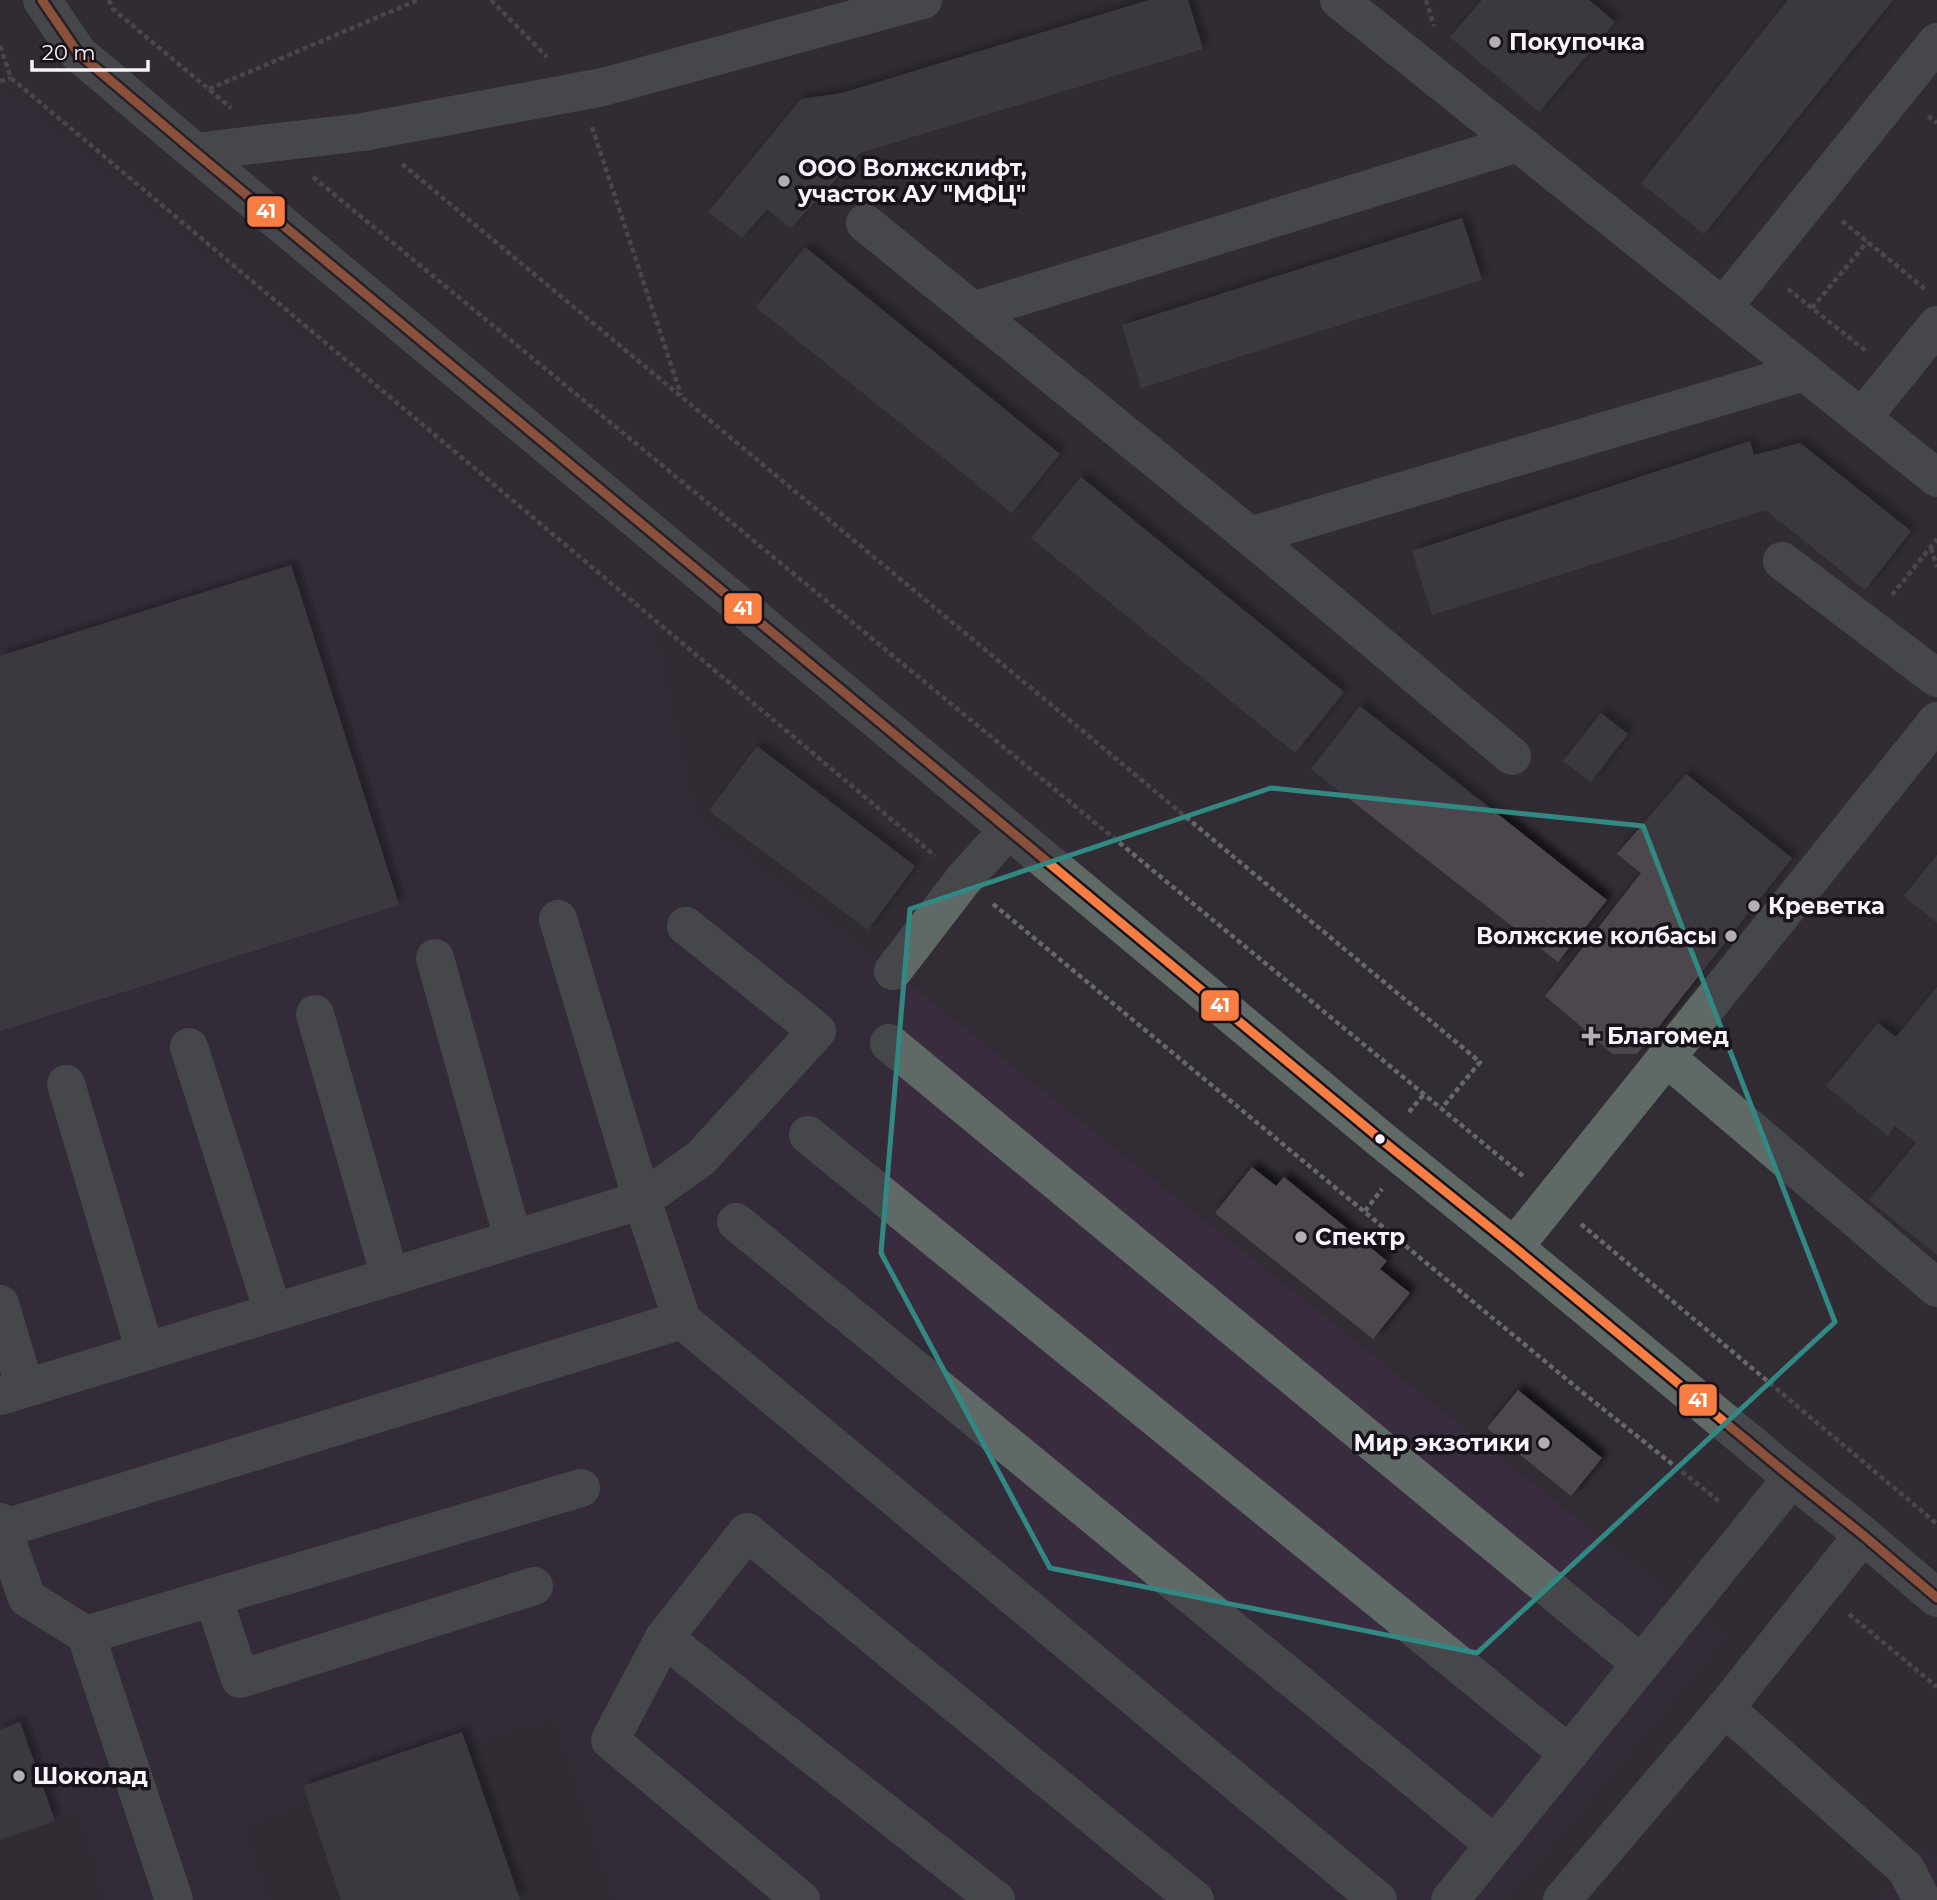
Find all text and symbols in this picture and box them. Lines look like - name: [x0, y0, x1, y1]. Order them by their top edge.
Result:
- scale bar: [32, 28, 147, 72]
- place label: Покупочка: [1509, 28, 1645, 56]
- marker: Покупочка: [1487, 34, 1503, 50]
- text: 20 m: [42, 40, 96, 65]
- place label: ООО Волжсклифт, участок АУ "МФЦ": [797, 154, 1027, 208]
- marker: ООО Волжсклифт, участок АУ "МФЦ": [776, 173, 792, 189]
- line badge: 41: [246, 195, 286, 228]
- text: 41: [256, 200, 276, 223]
- line badge: 41: [723, 592, 763, 625]
- text: 41: [733, 597, 753, 620]
- place label: Креветка: [1768, 892, 1885, 920]
- marker: Креветка: [1746, 898, 1762, 914]
- place label: Волжские колбасы: [1476, 922, 1717, 950]
- marker: Волжские колбасы: [1723, 928, 1739, 944]
- line badge: 41: [1200, 989, 1240, 1022]
- text: 41: [1210, 994, 1230, 1017]
- place label: Благомед: [1607, 1022, 1729, 1050]
- marker: Благомед: [1581, 1026, 1601, 1046]
- unlabelled marker: [1373, 1132, 1387, 1146]
- place label: Спектр: [1315, 1223, 1405, 1251]
- marker: Спектр: [1293, 1229, 1309, 1245]
- line badge: 41: [1678, 1383, 1718, 1417]
- text: 41: [1688, 1389, 1708, 1412]
- place label: Мир экзотики: [1353, 1429, 1530, 1457]
- marker: Мир экзотики: [1536, 1435, 1552, 1451]
- place label: Шоколад: [33, 1762, 148, 1790]
- marker: Шоколад: [11, 1768, 27, 1784]

